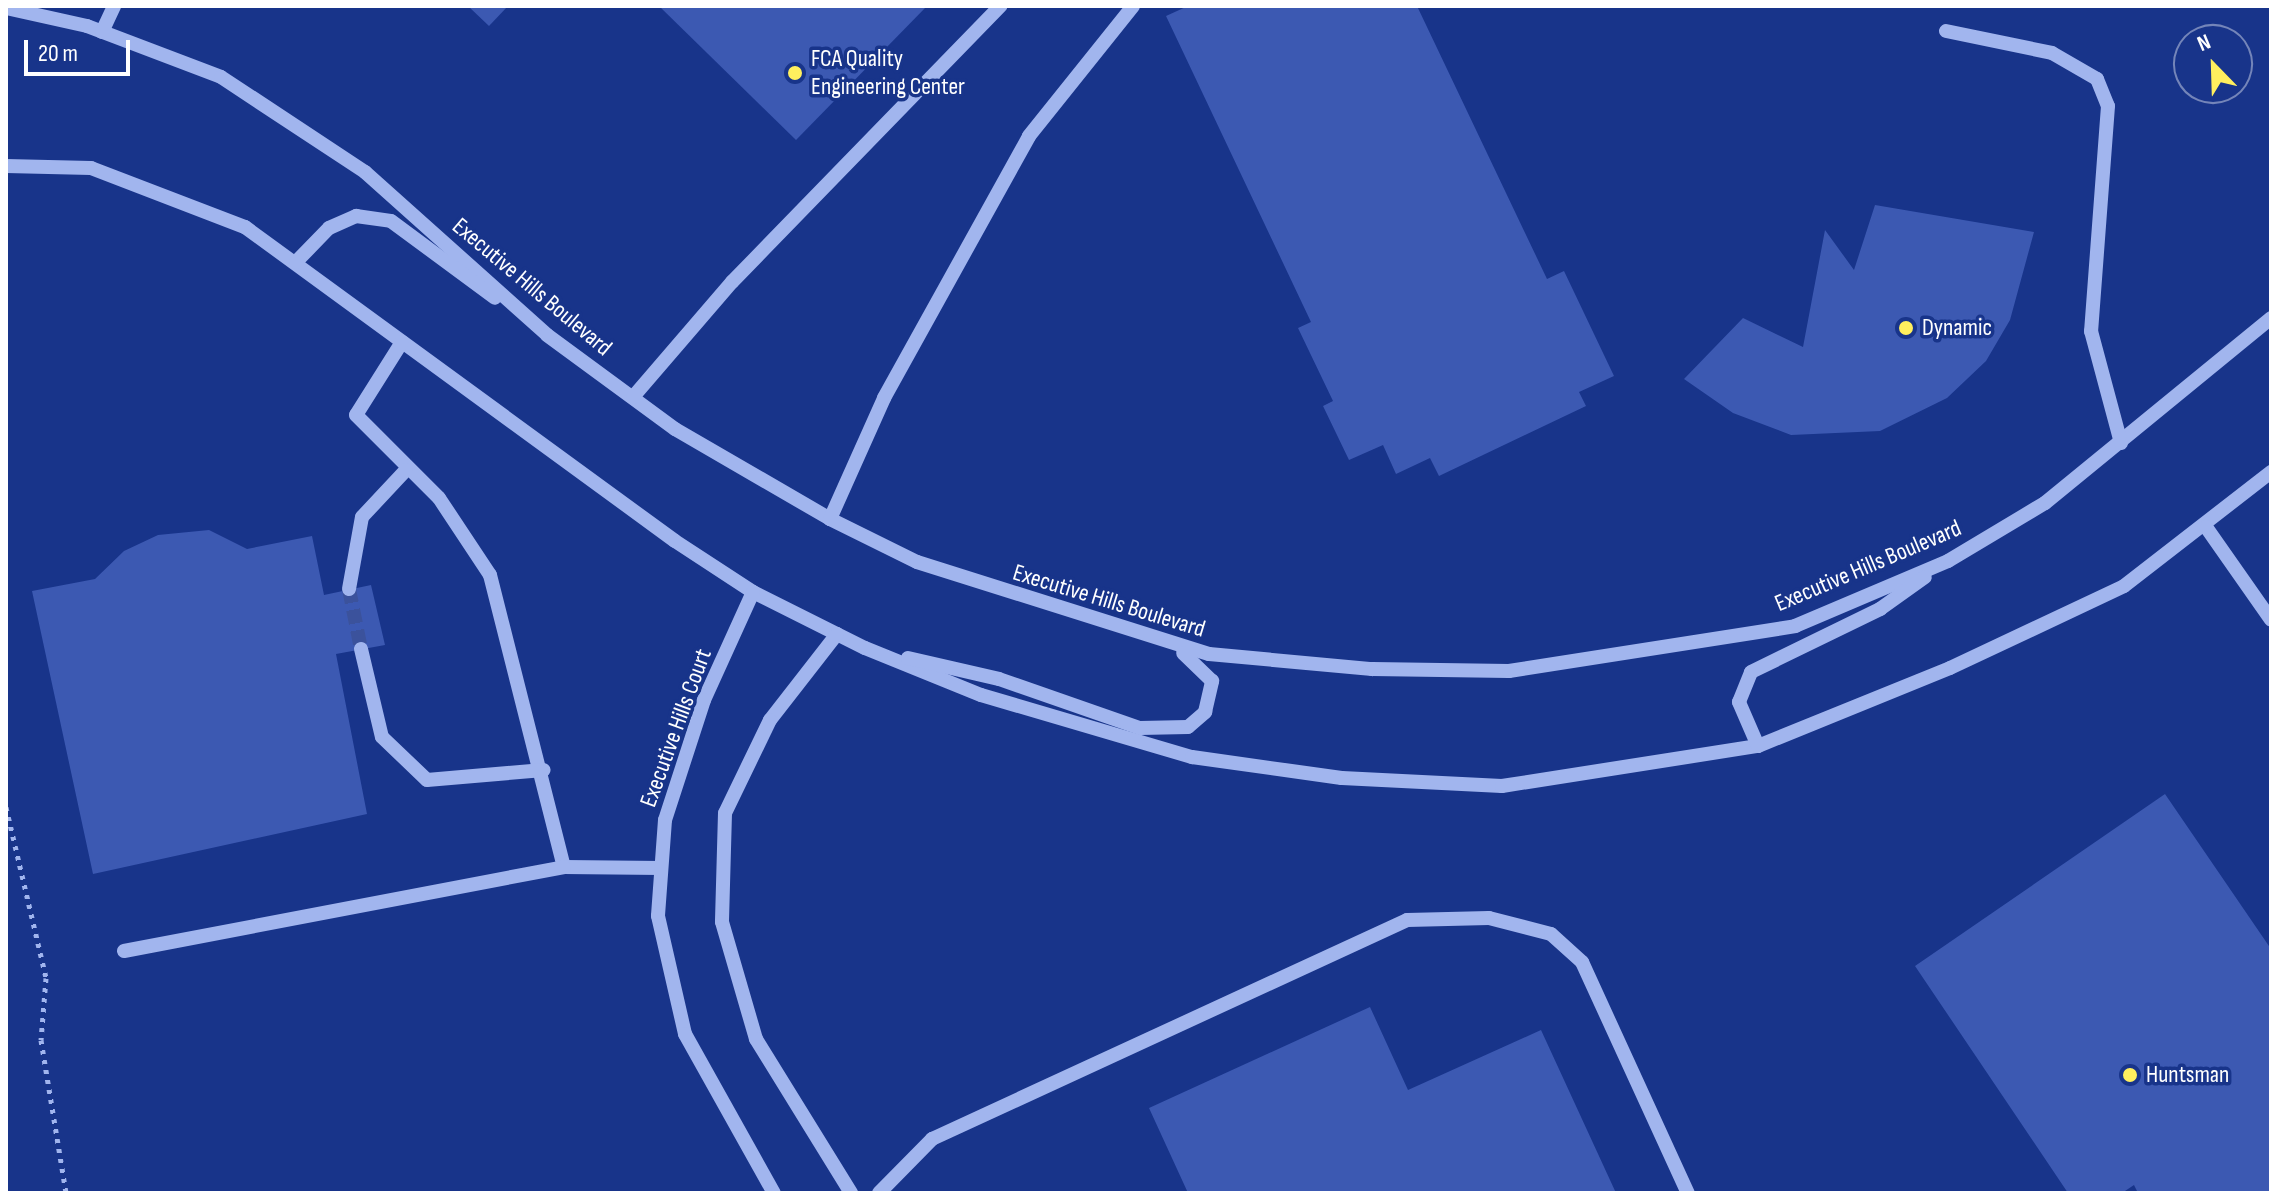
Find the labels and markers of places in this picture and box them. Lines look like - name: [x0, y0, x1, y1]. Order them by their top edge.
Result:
- place label: FCA Quality Engineering Center: [811, 45, 965, 101]
- marker: FCA Quality Engineering Center: [786, 64, 804, 82]
- place label: Dynamic: [1922, 314, 1992, 342]
- marker: Dynamic: [1897, 319, 1915, 337]
- place label: Huntsman: [2146, 1061, 2229, 1089]
- marker: Huntsman: [2121, 1066, 2139, 1084]

